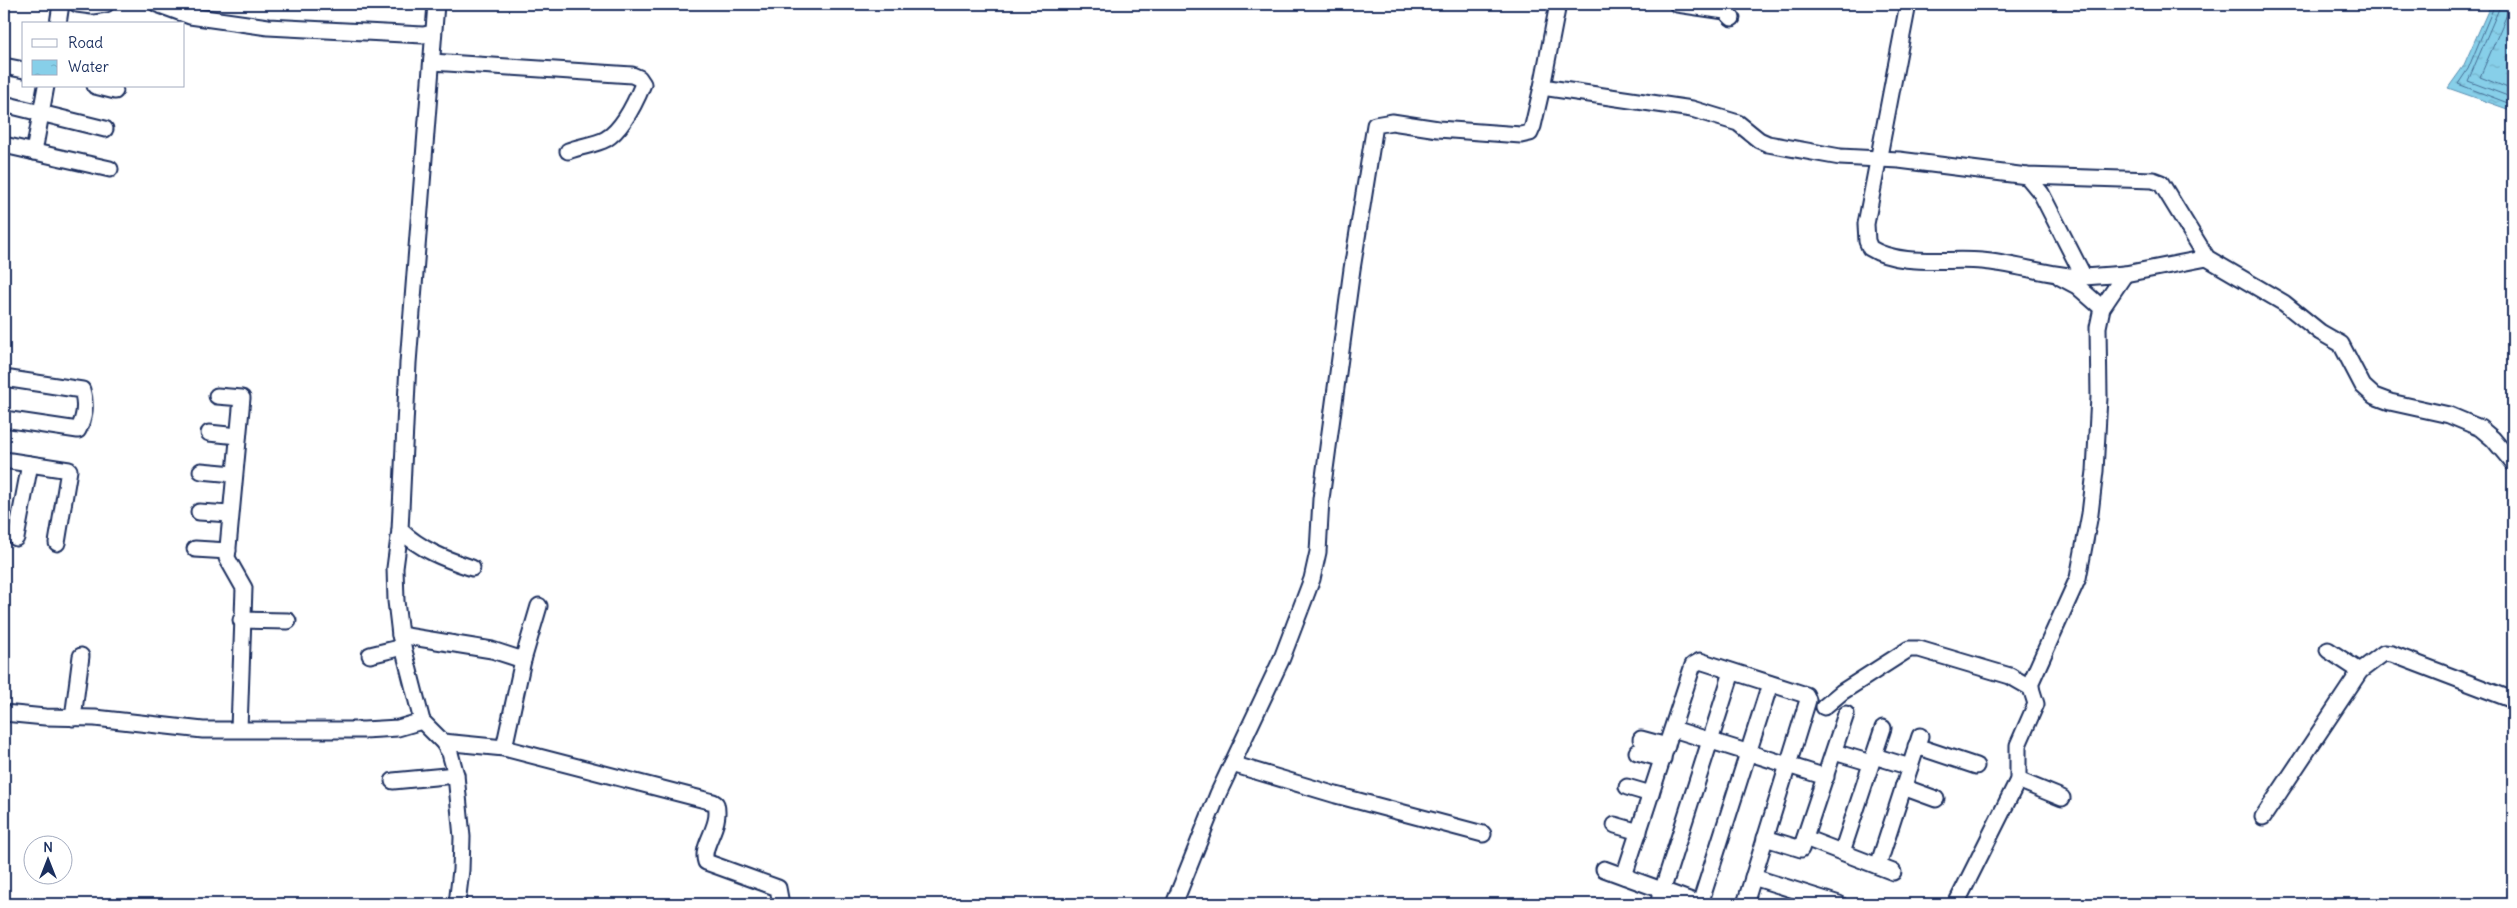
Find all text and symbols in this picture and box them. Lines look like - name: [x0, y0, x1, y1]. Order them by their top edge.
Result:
- legend: [22, 22, 185, 88]
- text: Road: [68, 33, 103, 52]
- text: Water: [68, 57, 109, 76]
- north arrow: [22, 836, 72, 886]
- text: N: [43, 838, 53, 856]

